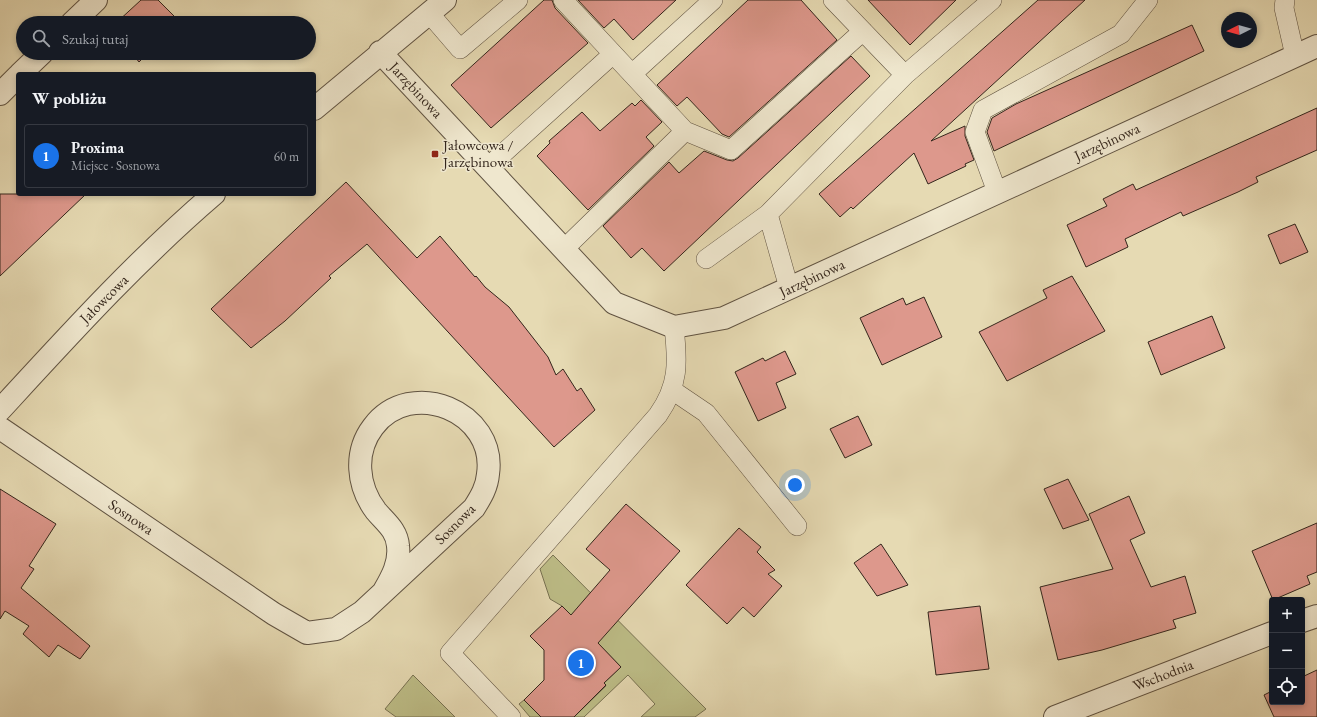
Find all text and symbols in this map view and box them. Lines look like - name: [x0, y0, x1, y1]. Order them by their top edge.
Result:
- north arrow: [1221, 12, 1257, 48]
- search box: [16, 16, 316, 60]
- icon: search: [30, 27, 52, 49]
- text: Szukaj tutaj: [62, 29, 128, 48]
- street label: Jarzębinowa: [384, 56, 447, 122]
- text: W pobliżu: [32, 87, 106, 109]
- street label: Jarzębinowa: [1069, 118, 1143, 166]
- place label: Jałowcowa / Jarzębinowa: [441, 135, 513, 171]
- text: Proxima: [71, 138, 124, 157]
- text: 1: [43, 148, 49, 165]
- text: 60 m: [274, 148, 299, 165]
- marker: Jałowcowa / Jarzębinowa: [430, 149, 440, 159]
- text: Miejsce · Sosnowa: [71, 157, 160, 174]
- street label: Jarzębinowa: [774, 254, 848, 302]
- street label: Jałowcowa: [74, 270, 132, 328]
- your location: [785, 475, 805, 495]
- street label: Sosnowa: [105, 495, 157, 539]
- street label: Sosnowa: [430, 499, 479, 548]
- map controls: [1269, 597, 1305, 705]
- button: +: [1269, 597, 1305, 633]
- button: −: [1269, 633, 1305, 669]
- pin: 1: [568, 648, 594, 678]
- street label: Wschodnia: [1130, 654, 1196, 695]
- button: locate: [1269, 669, 1305, 705]

